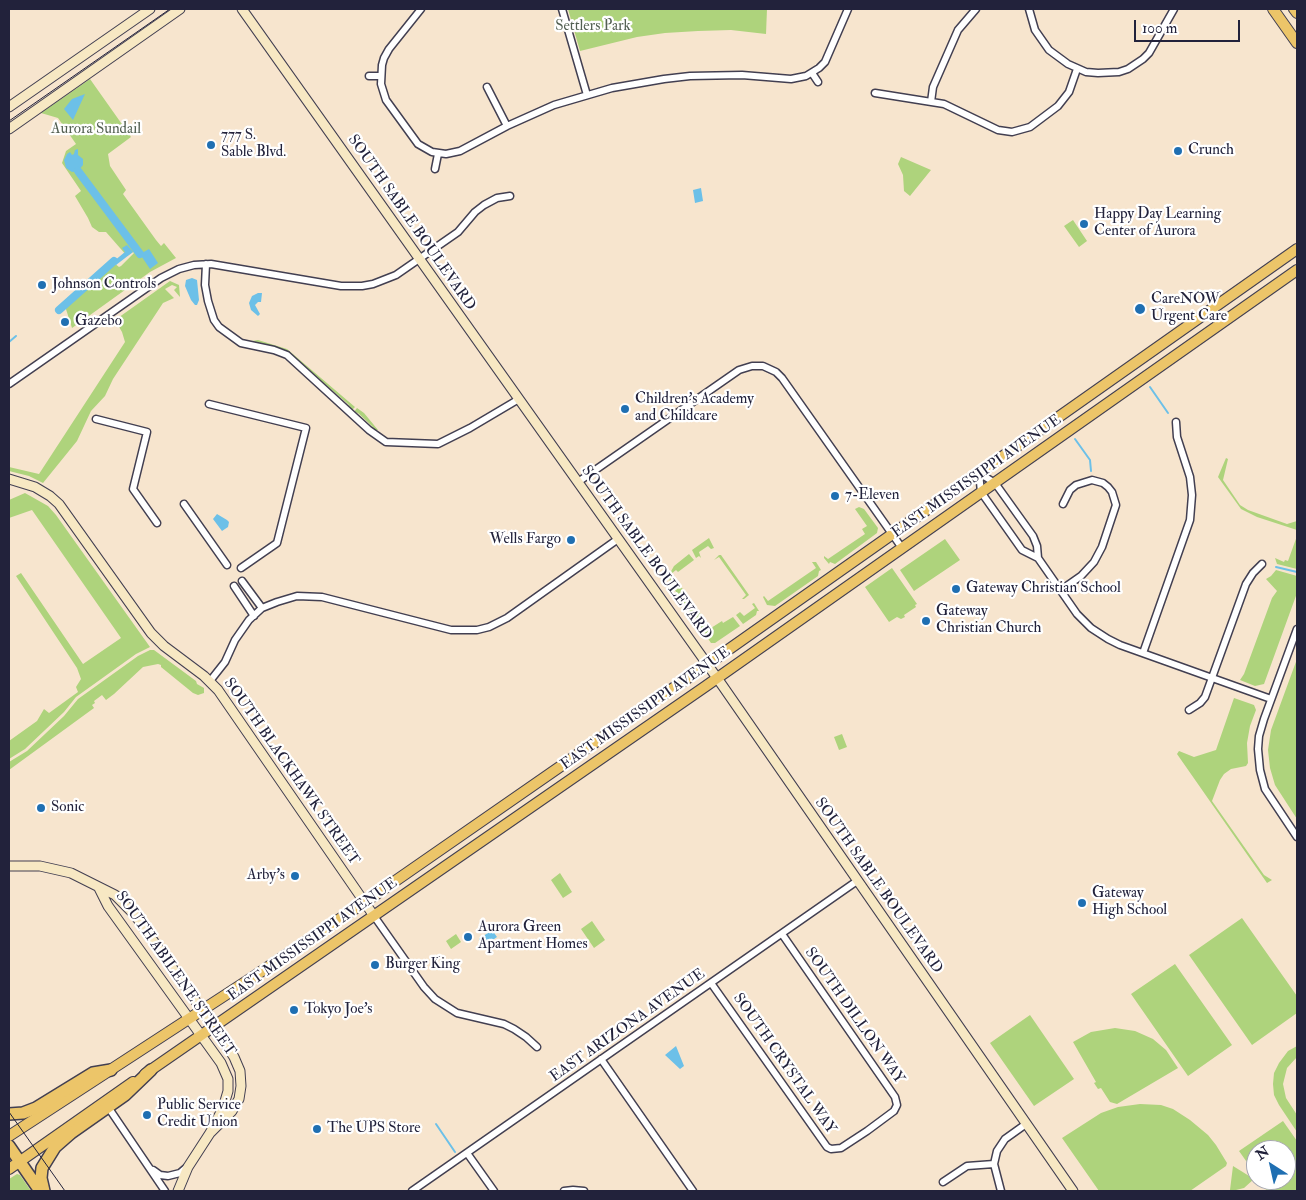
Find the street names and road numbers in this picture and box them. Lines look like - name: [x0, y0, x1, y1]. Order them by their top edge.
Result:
- street label: SOUTH SABLE BOULEVARD: [343, 132, 479, 314]
- street label: EAST MISSISSIPPI AVENUE: [889, 412, 1065, 542]
- street label: SOUTH SABLE BOULEVARD: [577, 463, 715, 643]
- street label: EAST MISSISSIPPI AVENUE: [558, 644, 734, 774]
- street label: SOUTH BLACKHAWK STREET: [219, 675, 363, 869]
- street label: SOUTH SABLE BOULEVARD: [810, 795, 946, 977]
- street label: EAST MISSISSIPPI AVENUE: [225, 875, 401, 1005]
- street label: SOUTH ABILENE STREET: [111, 888, 239, 1060]
- street label: SOUTH DILLON WAY: [800, 945, 908, 1087]
- street label: EAST ARIZONA AVENUE: [547, 966, 709, 1086]
- street label: SOUTH CRYSTAL WAY: [729, 990, 839, 1138]

